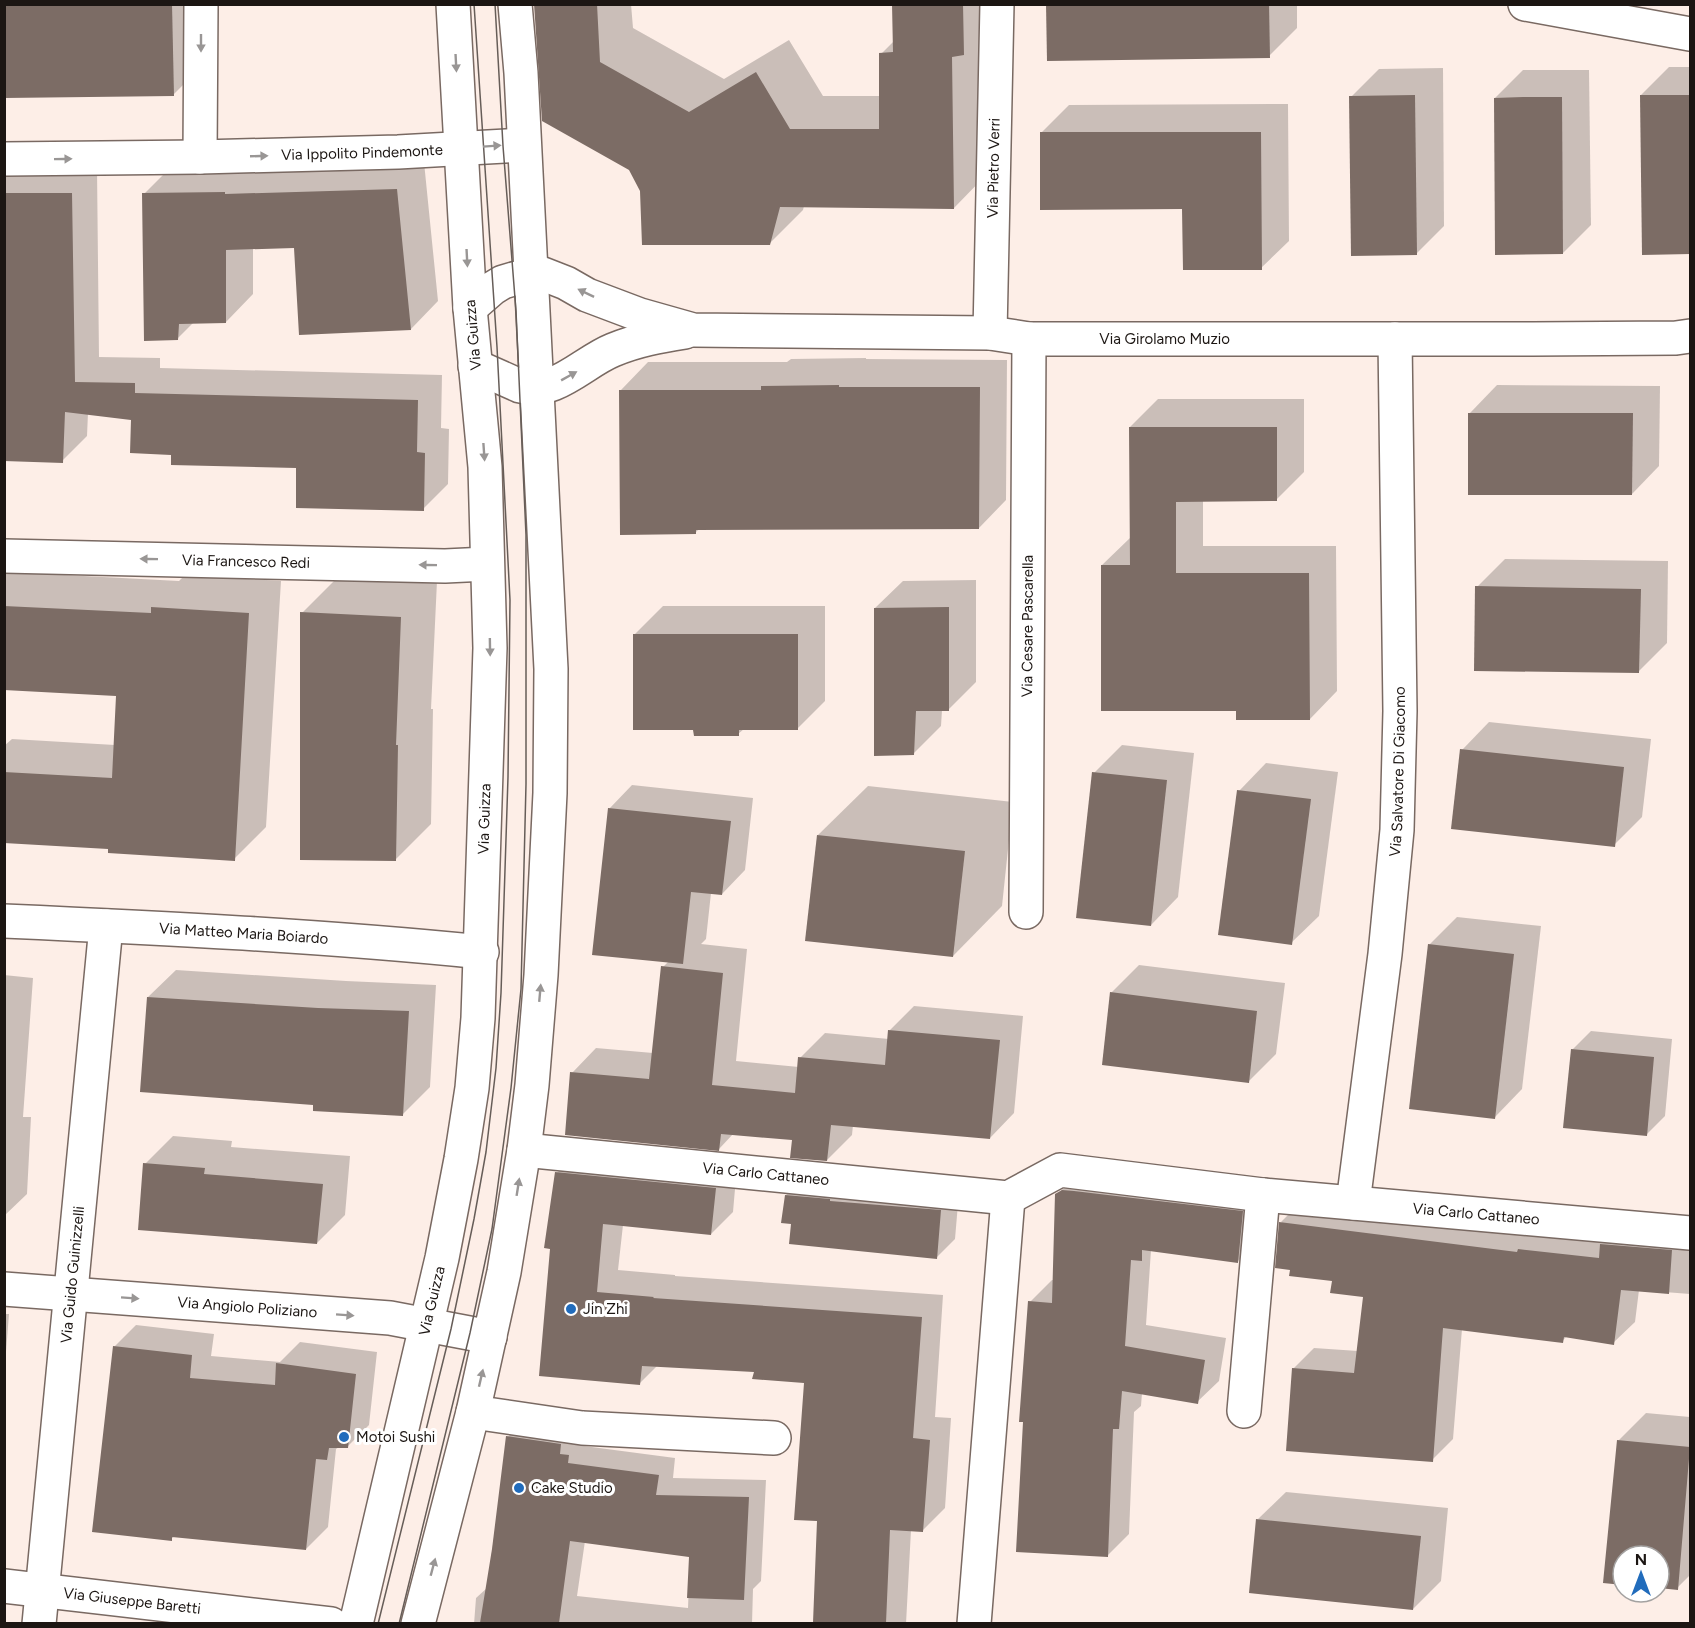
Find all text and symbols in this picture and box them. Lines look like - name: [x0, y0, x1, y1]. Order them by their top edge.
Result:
- one-way arrow: [196, 34, 206, 53]
- one-way arrow: [451, 53, 460, 72]
- street label: Via Pietro Verri: [983, 118, 1004, 218]
- street label: Via Ippolito Pindemonte: [281, 141, 443, 164]
- one-way arrow: [483, 142, 502, 151]
- one-way arrow: [249, 151, 268, 160]
- one-way arrow: [53, 154, 72, 164]
- one-way arrow: [463, 248, 472, 267]
- one-way arrow: [577, 289, 594, 298]
- street label: Via Guizza: [461, 299, 485, 371]
- street label: Via Girolamo Muzio: [1099, 330, 1230, 348]
- one-way arrow: [561, 370, 577, 381]
- one-way arrow: [479, 442, 488, 461]
- street label: Via Francesco Redi: [182, 551, 310, 572]
- one-way arrow: [140, 554, 159, 564]
- street label: Via Cesare Pascarella: [1018, 555, 1037, 697]
- one-way arrow: [419, 560, 438, 570]
- one-way arrow: [485, 637, 495, 656]
- street label: Via Salvatore Di Giacomo: [1385, 686, 1409, 858]
- street label: Via Guizza: [474, 783, 495, 855]
- street label: Via Matteo Maria Boiardo: [159, 919, 329, 948]
- one-way arrow: [535, 983, 544, 1002]
- street label: Via Carlo Cattaneo: [702, 1159, 830, 1189]
- one-way arrow: [514, 1177, 523, 1196]
- street label: Via Carlo Cattaneo: [1412, 1199, 1541, 1229]
- street label: Via Guido Guinizzelli: [57, 1205, 88, 1344]
- street label: Via Guizza: [415, 1264, 449, 1337]
- street label: Via Angiolo Poliziano: [177, 1293, 318, 1322]
- one-way arrow: [120, 1294, 139, 1303]
- place label: Jin Zhi: [583, 1300, 628, 1318]
- marker: Jin Zhi: [564, 1302, 578, 1316]
- one-way arrow: [336, 1311, 355, 1320]
- one-way arrow: [477, 1368, 486, 1387]
- place label: Motoi Sushi: [356, 1428, 435, 1446]
- marker: Motoi Sushi: [337, 1430, 351, 1444]
- place label: Cake Studio: [531, 1479, 613, 1497]
- marker: Cake Studio: [512, 1481, 526, 1495]
- north arrow: [1611, 1544, 1671, 1604]
- text: N: [1635, 1550, 1647, 1569]
- one-way arrow: [429, 1558, 438, 1576]
- street label: Via Giuseppe Baretti: [62, 1584, 202, 1618]

